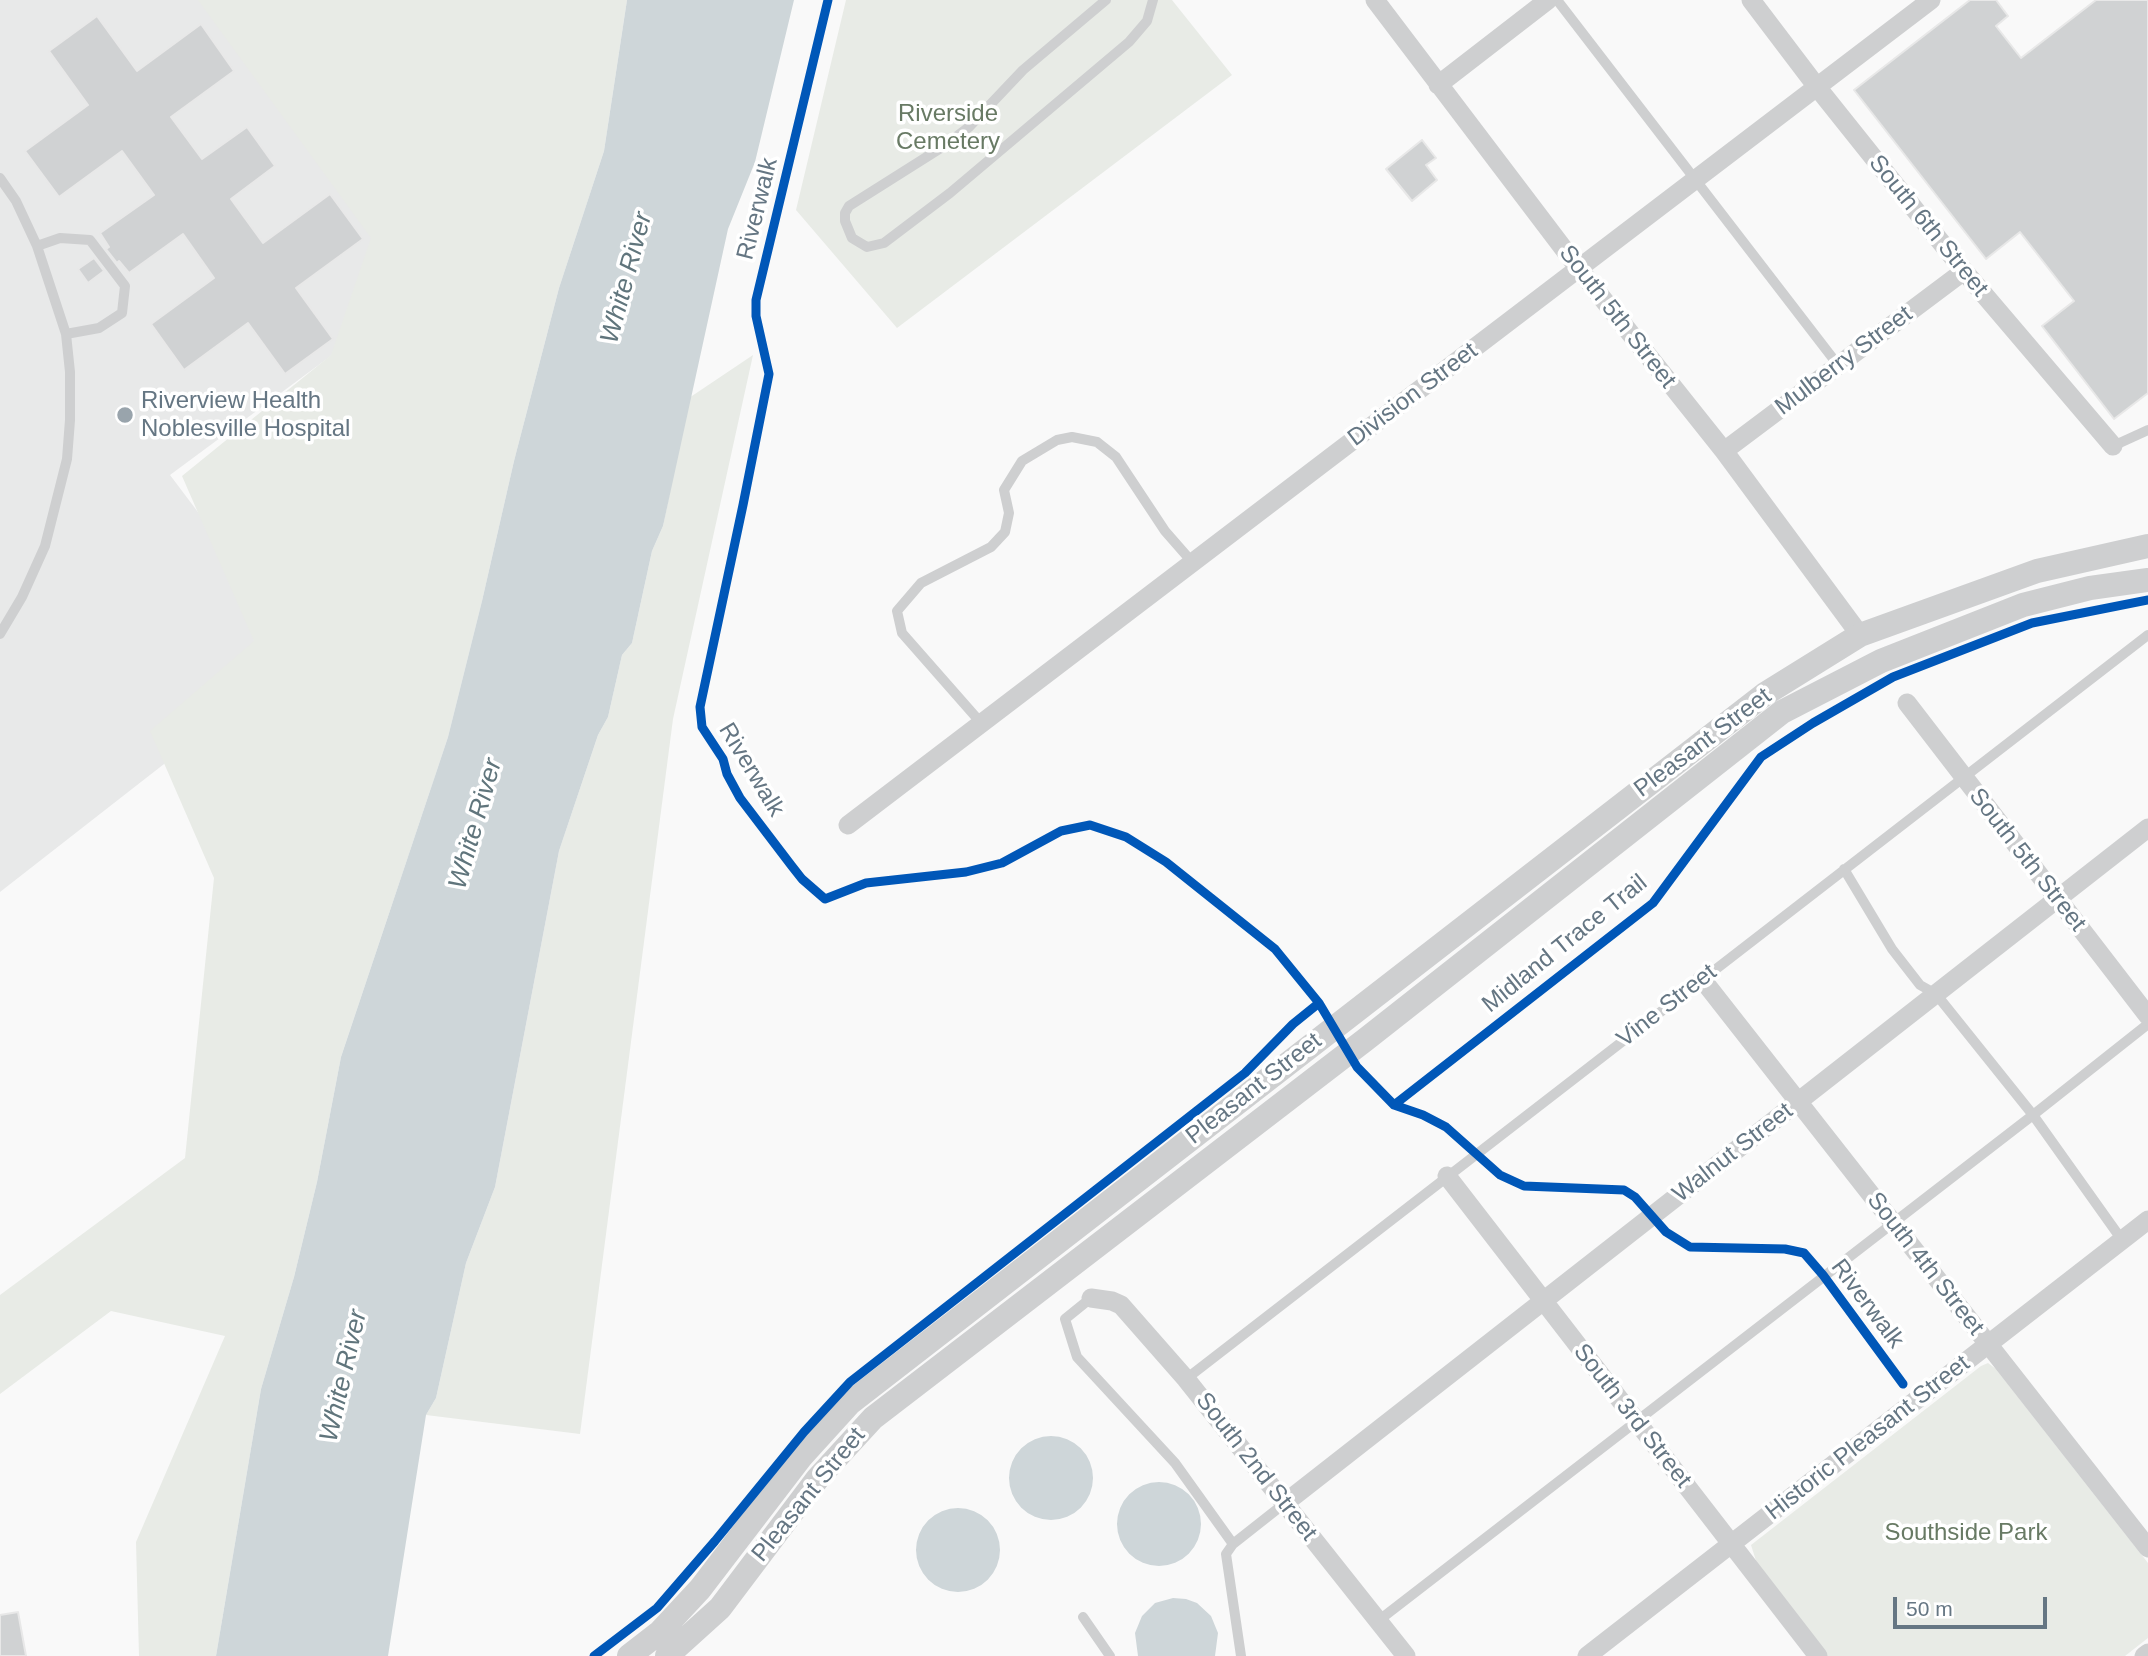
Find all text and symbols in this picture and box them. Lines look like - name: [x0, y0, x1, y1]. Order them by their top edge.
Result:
- park label: Riverside Cemetery: [896, 100, 1000, 156]
- street label: South 6th Street: [1862, 150, 1994, 302]
- street label: Riverwalk: [731, 155, 785, 263]
- water label: White River: [595, 209, 659, 347]
- street label: South 5th Street: [1552, 240, 1682, 394]
- street label: Mulberry Street: [1770, 300, 1918, 422]
- street label: Division Street: [1343, 337, 1483, 453]
- place label: Riverview Health Noblesville Hospital: [141, 387, 350, 443]
- marker: Riverview Health Noblesville Hospital: [115, 405, 135, 425]
- street label: Pleasant Street: [1629, 682, 1777, 804]
- street label: Riverwalk: [712, 718, 790, 822]
- water label: White River: [442, 755, 510, 893]
- street label: South 5th Street: [1962, 783, 2092, 937]
- street label: Midland Trace Trail: [1477, 869, 1653, 1019]
- street label: Vine Street: [1612, 958, 1722, 1054]
- street label: Pleasant Street: [1180, 1027, 1328, 1151]
- street label: Walnut Street: [1667, 1097, 1799, 1209]
- street label: South 4th Street: [1860, 1187, 1990, 1341]
- street label: Riverwalk: [1824, 1254, 1910, 1354]
- water label: White River: [314, 1307, 374, 1445]
- street label: South 3rd Street: [1567, 1338, 1697, 1494]
- street label: Historic Pleasant Street: [1760, 1349, 1976, 1527]
- street label: South 2nd Street: [1189, 1387, 1323, 1547]
- street label: Pleasant Street: [746, 1422, 872, 1568]
- park label: Southside Park: [1885, 1519, 2047, 1547]
- scale bar: [1896, 1582, 2050, 1626]
- text: 50 m: [1906, 1597, 1953, 1620]

